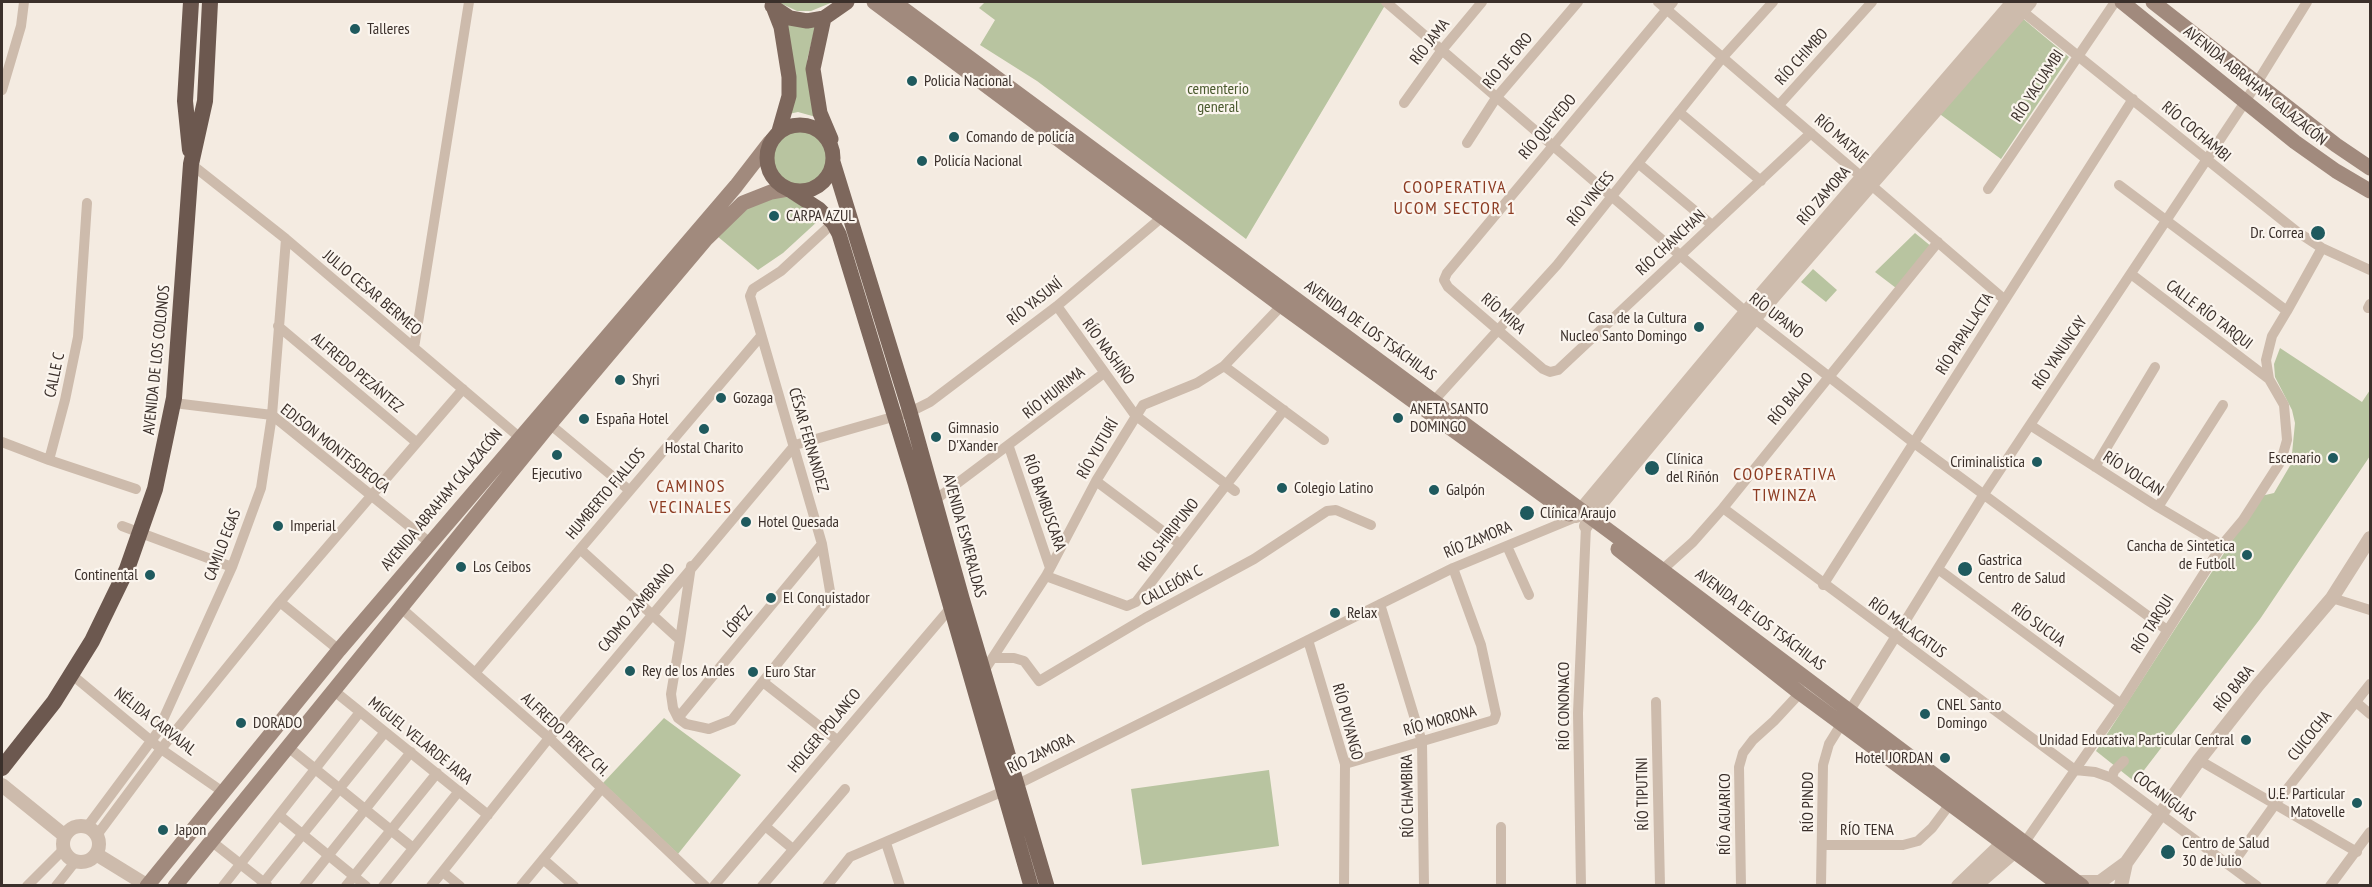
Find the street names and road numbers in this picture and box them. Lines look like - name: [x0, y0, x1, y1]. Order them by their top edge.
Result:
- street label: RÍO JAMA: [1406, 15, 1454, 69]
- street label: AVENIDA ABRAHAM CALAZACÓN: [2179, 22, 2331, 150]
- street label: RÍO CHIMBO: [1772, 25, 1832, 89]
- street label: RÍO DE ORO: [1479, 29, 1537, 93]
- street label: RÍO YACUAMBI: [2008, 46, 2068, 126]
- street label: RÍO QUEVEDO: [1515, 91, 1581, 163]
- street label: RÍO COCHAMBI: [2158, 98, 2234, 166]
- street label: RÍO MATAJE: [1810, 110, 1872, 168]
- street label: RÍO ZAMORA: [1793, 163, 1855, 229]
- street label: RÍO VINCES: [1563, 168, 1619, 230]
- street label: RÍO CHANCHAN: [1632, 206, 1710, 280]
- street label: JULIO CESAR BERMEO: [319, 246, 425, 340]
- street label: RÍO YASUNÍ: [1003, 274, 1067, 330]
- street label: CALLE RÍO TARQUI: [2162, 276, 2256, 354]
- street label: AVENIDA DE LOS TSÁCHILAS: [1300, 277, 1440, 385]
- street label: AVENIDA DE LOS COLONOS: [140, 284, 174, 436]
- street label: RÍO UPANO: [1745, 289, 1807, 343]
- street label: RÍO MIRA: [1477, 290, 1529, 338]
- street label: RÍO PAPALLACTA: [1932, 290, 1998, 378]
- street label: RÍO YANUNCAY: [2029, 313, 2091, 393]
- street label: RÍO NASHIÑO: [1078, 315, 1138, 389]
- street label: ALFREDO PEZÁNTEZ: [307, 329, 407, 417]
- street label: CALLE C: [41, 351, 69, 399]
- street label: RÍO HUIRIMA: [1019, 363, 1089, 423]
- street label: RÍO BALAO: [1764, 369, 1818, 429]
- street label: CÉSAR FERNANDEZ: [784, 385, 832, 495]
- street label: EDISON MONTESDEOCA: [276, 400, 394, 498]
- street label: RÍO YUTURÍ: [1073, 416, 1123, 482]
- street label: AVENIDA ABRAHAM CALAZACÓN: [377, 425, 507, 575]
- street label: HUMBERTO FIALLOS: [562, 445, 650, 543]
- street label: RÍO VOLCAN: [2099, 447, 2167, 501]
- street label: RÍO BAMBUSCARA: [1018, 452, 1070, 554]
- street label: AVENIDA ESMERALDAS: [938, 472, 990, 600]
- street label: RÍO SHIRIPUNO: [1135, 495, 1203, 575]
- street label: CAMILO EGAS: [201, 506, 245, 584]
- street label: RÍO ZAMORA: [1441, 517, 1515, 563]
- street label: CADMO ZAMBRANO: [594, 560, 680, 656]
- street label: CALLEJÓN C: [1138, 561, 1206, 611]
- street label: AVENIDA DE LOS TSÁCHILAS: [1691, 565, 1829, 675]
- street label: RÍO TARQUI: [2128, 591, 2178, 657]
- street label: RÍO MALACATUS: [1864, 593, 1950, 663]
- street label: RÍO SUCUA: [2007, 599, 2069, 651]
- street label: LÓPEZ: [719, 602, 757, 642]
- street label: RÍO CONONACO: [1554, 662, 1574, 750]
- street label: RÍO BABA: [2210, 662, 2258, 716]
- street label: RÍO PUYANGO: [1328, 682, 1366, 762]
- street label: NÉLIDA CARVAJAL: [110, 684, 200, 760]
- street label: HOLGER POLANCO: [784, 685, 866, 777]
- street label: ALFREDO PEREZ CH.: [517, 689, 613, 781]
- street label: MIGUEL VELARDE JARA: [364, 693, 476, 789]
- street label: RÍO MORONA: [1401, 701, 1479, 741]
- street label: CUICOCHA: [2284, 707, 2336, 765]
- street label: RÍO ZAMORA: [1005, 730, 1077, 778]
- street label: RÍO CHAMBIRA: [1398, 754, 1418, 838]
- street label: RÍO TIPUTINI: [1633, 757, 1653, 831]
- street label: COCANIGUAS: [2129, 767, 2199, 827]
- street label: RÍO PINDO: [1798, 772, 1818, 832]
- street label: RÍO AGUARICO: [1715, 773, 1735, 855]
- street label: RÍO TENA: [1840, 820, 1894, 840]

